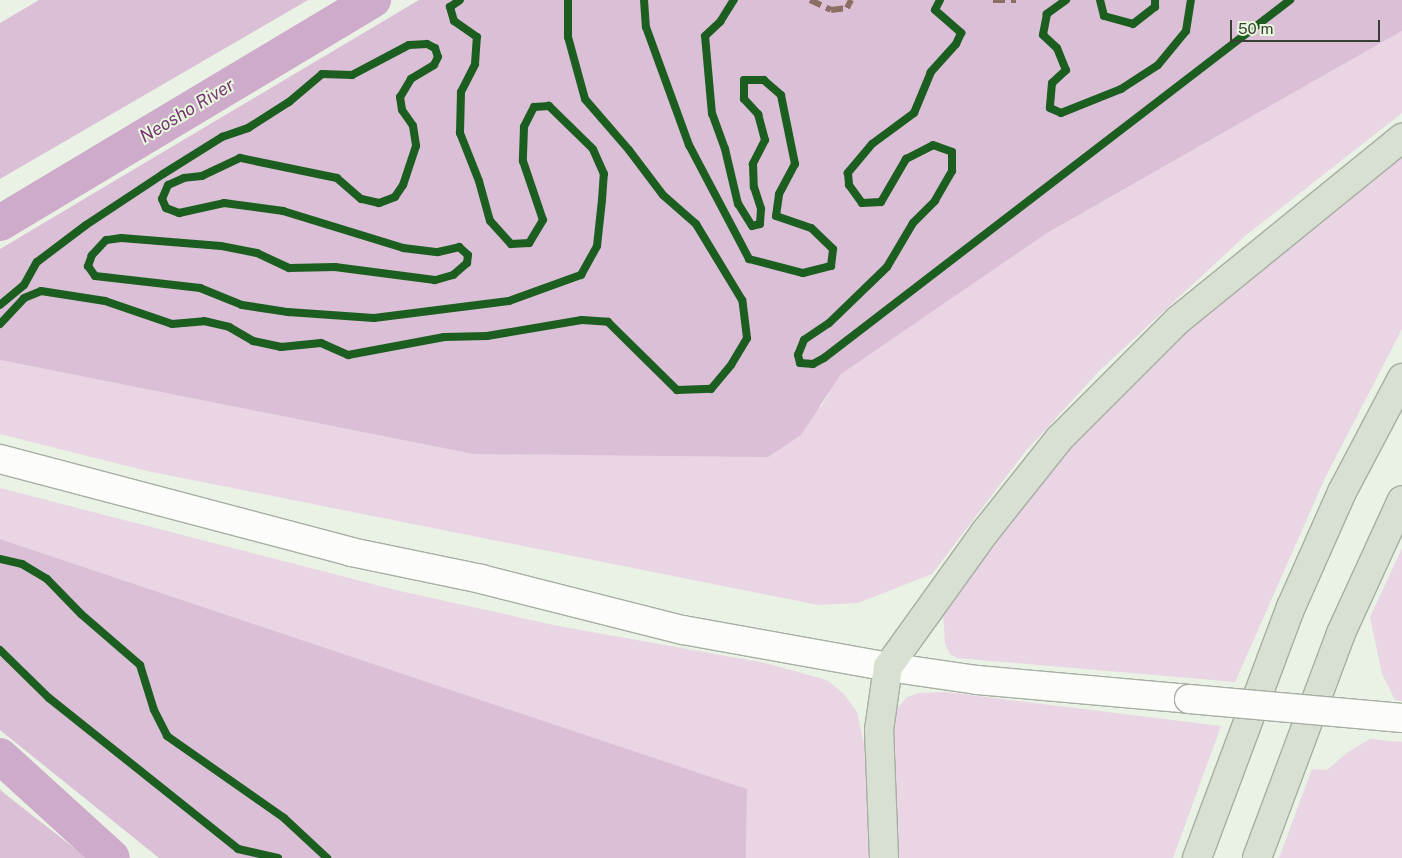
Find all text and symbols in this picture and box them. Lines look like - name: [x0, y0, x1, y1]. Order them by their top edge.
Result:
- scale bar: [1232, 10, 1382, 42]
- text: 50 m: [1238, 20, 1273, 37]
- water label: Neosho River: [136, 74, 238, 148]

